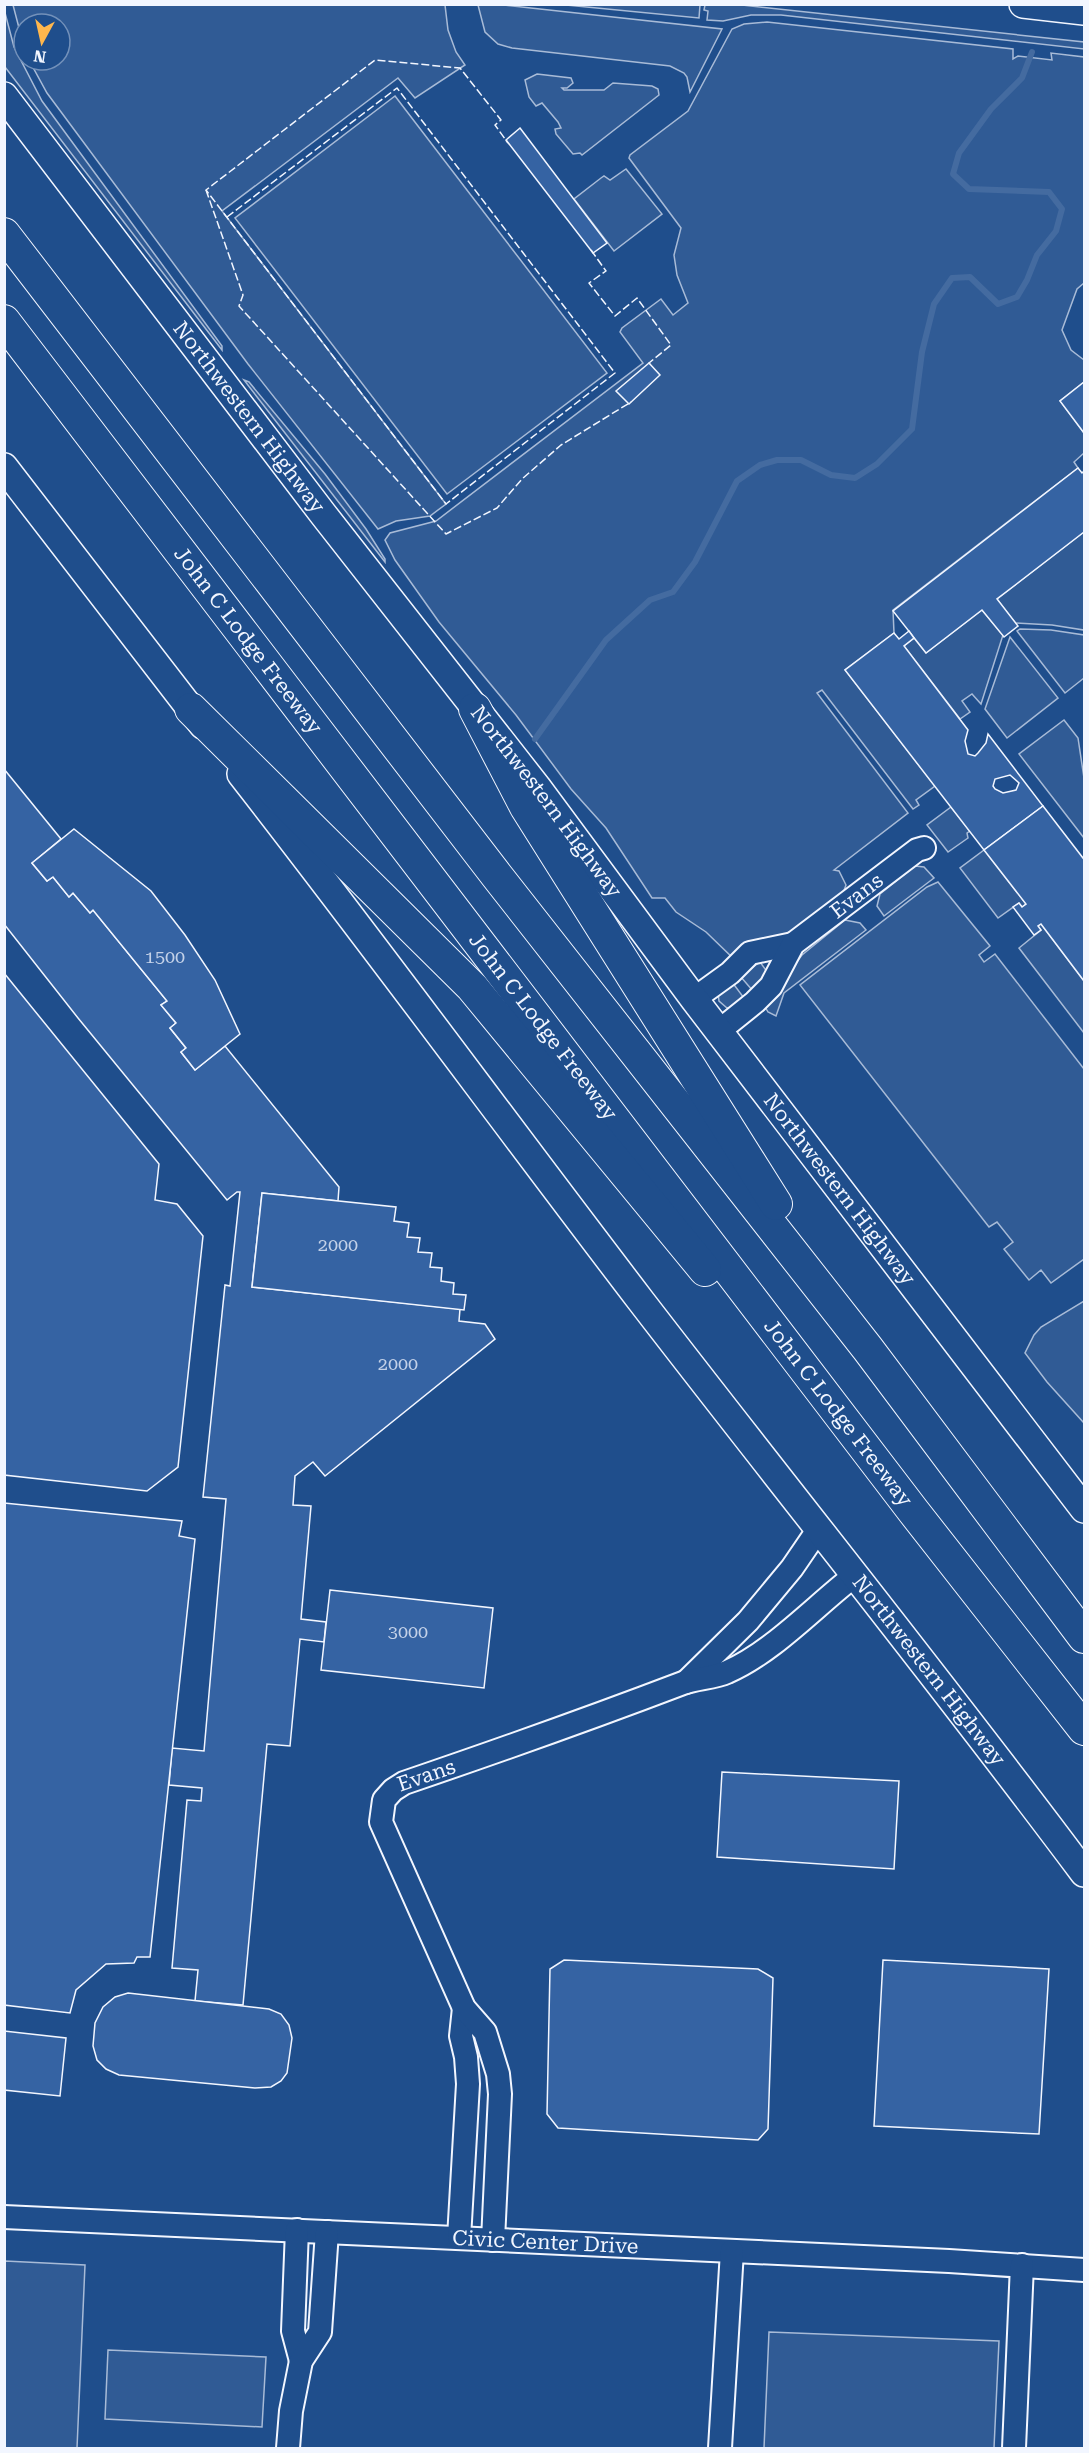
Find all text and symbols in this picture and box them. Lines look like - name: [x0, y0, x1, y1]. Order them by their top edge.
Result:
- north arrow: [12, 12, 72, 72]
- text: N: [33, 46, 47, 67]
- street label: Northwestern Highway: [168, 317, 330, 518]
- street label: John C Lodge Freeway: [169, 542, 328, 739]
- street label: Northwestern Highway: [466, 701, 627, 903]
- street label: Evans: [825, 868, 888, 924]
- street label: John C Lodge Freeway: [464, 928, 623, 1125]
- house number: 1500: [145, 946, 185, 967]
- street label: Northwestern Highway: [759, 1089, 921, 1290]
- house number: 2000: [318, 1234, 358, 1255]
- street label: John C Lodge Freeway: [759, 1314, 918, 1512]
- house number: 2000: [378, 1353, 418, 1374]
- street label: Northwestern Highway: [848, 1570, 1011, 1771]
- house number: 3000: [388, 1621, 428, 1642]
- street label: Evans: [394, 1754, 459, 1796]
- street label: Civic Center Drive: [452, 2226, 639, 2259]

